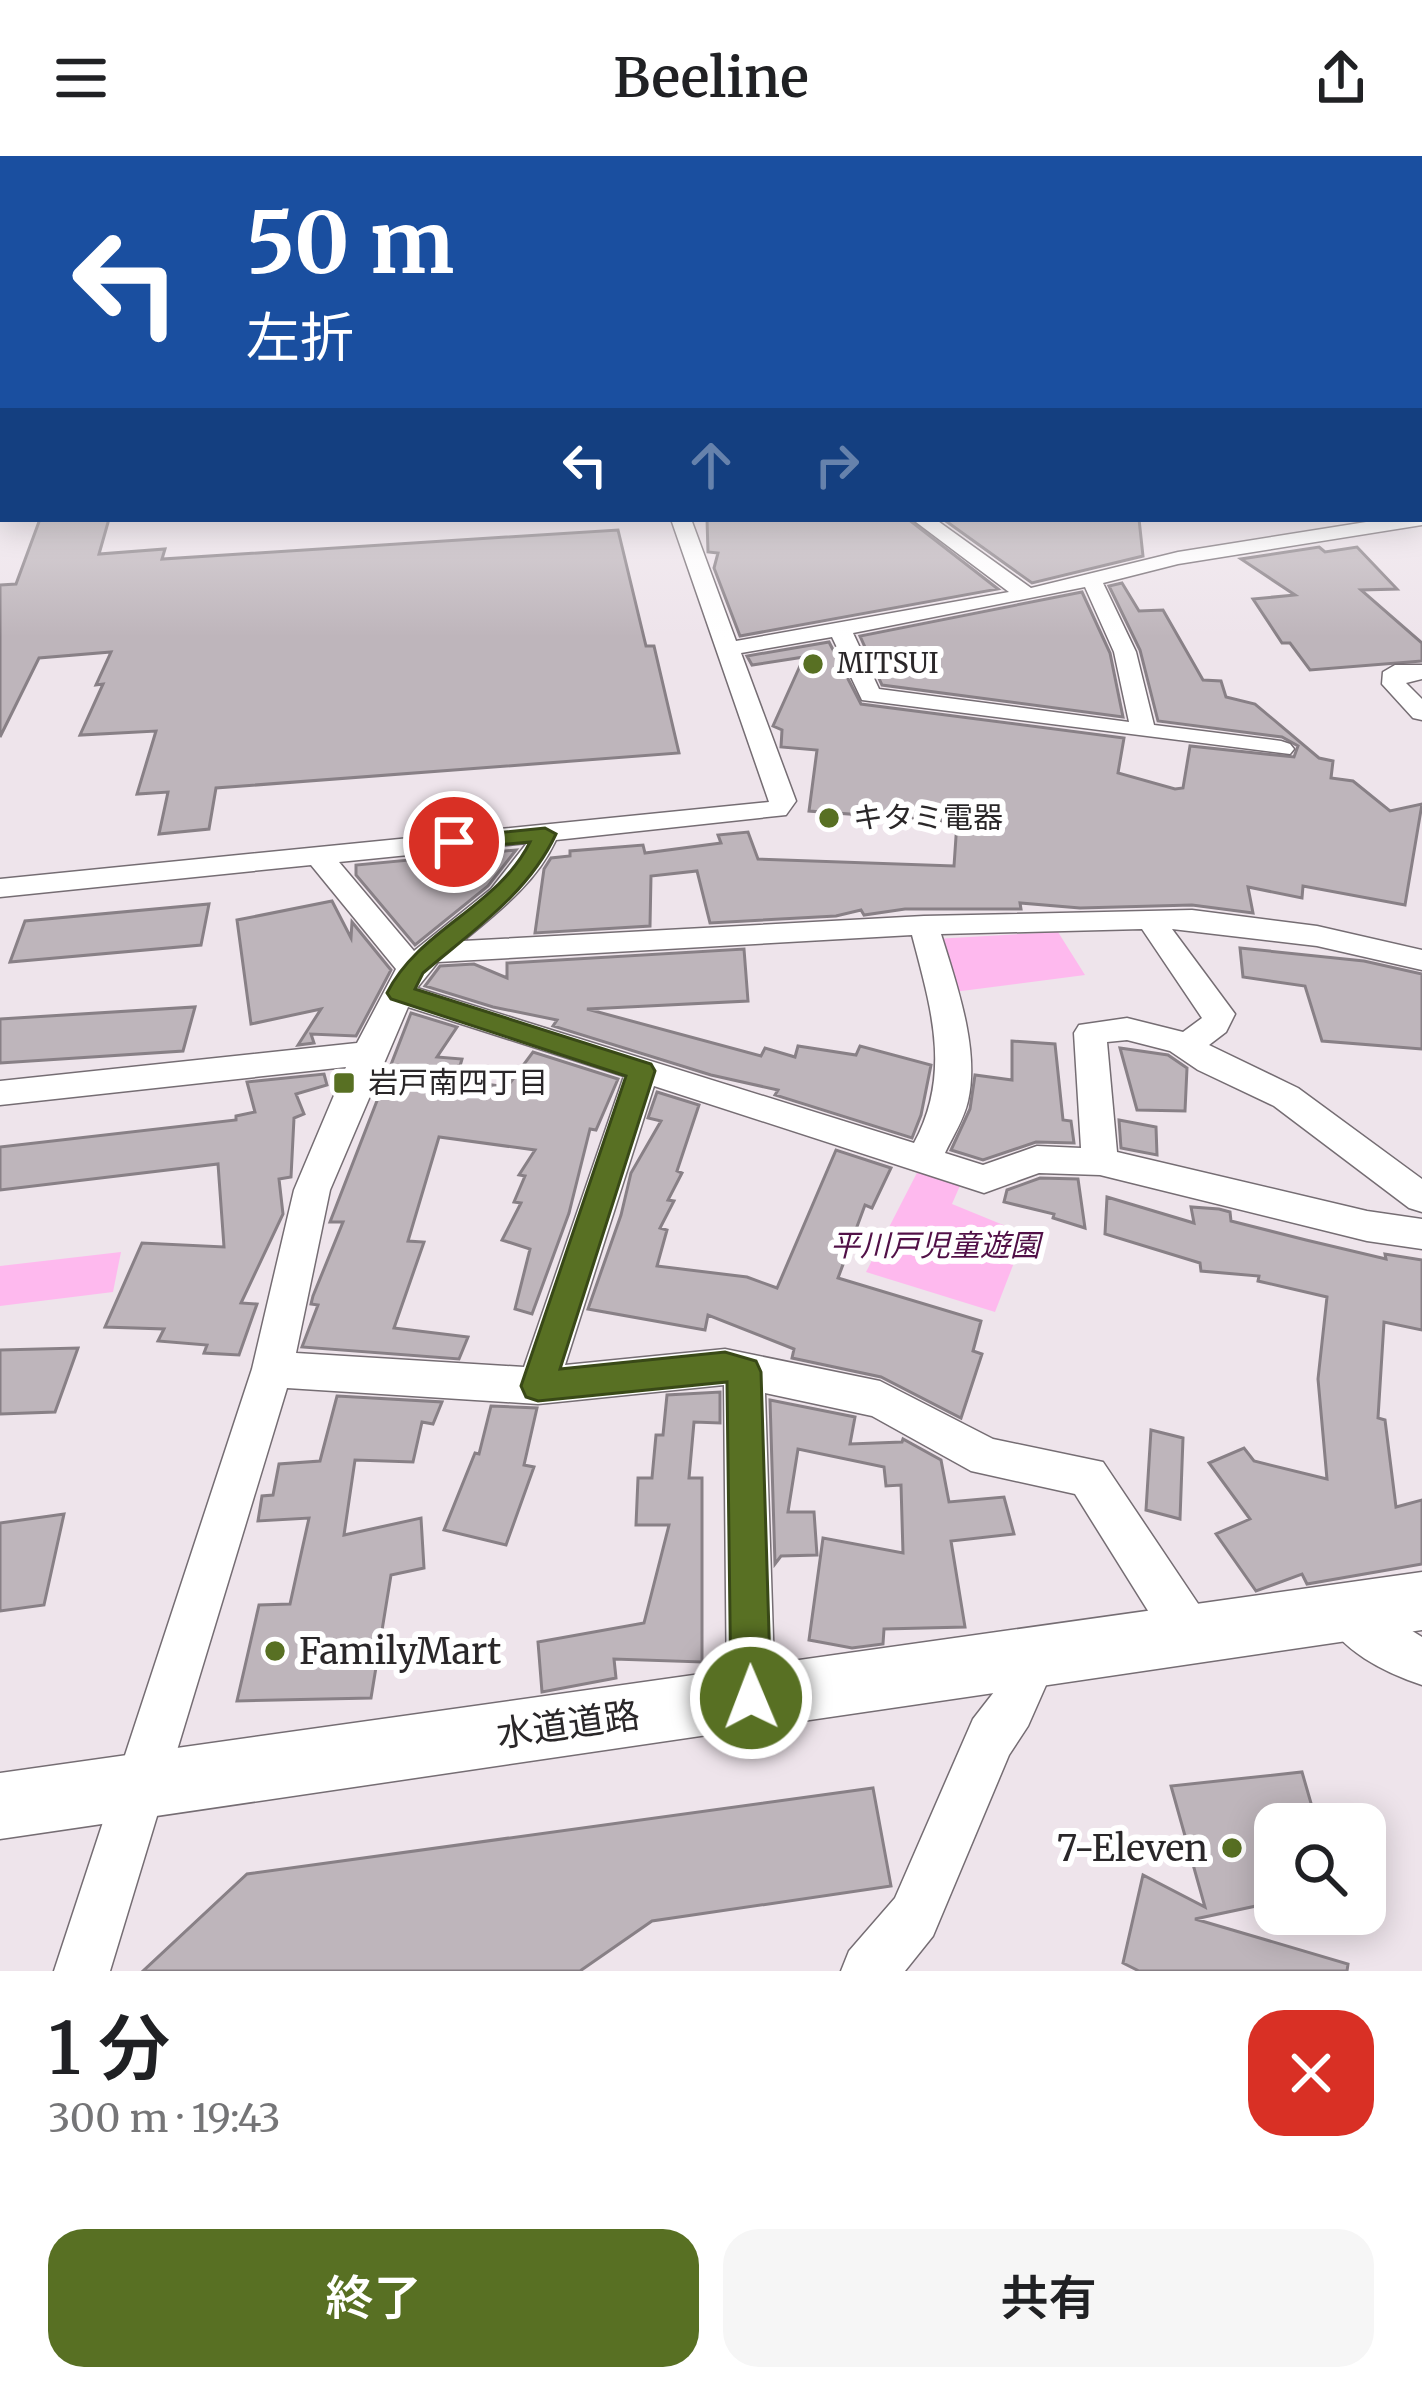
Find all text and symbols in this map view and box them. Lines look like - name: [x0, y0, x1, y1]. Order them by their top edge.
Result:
- text: Beeline: [613, 44, 809, 112]
- icon: menu: [48, 45, 114, 111]
- icon: share: [1308, 45, 1374, 111]
- text: 50 m: [246, 190, 454, 296]
- icon: left: [48, 204, 204, 360]
- text: 左折: [246, 304, 354, 372]
- icon: left: [552, 432, 618, 498]
- icon: ahead: [678, 432, 744, 498]
- icon: right: [804, 432, 870, 498]
- place label: MITSUI: [837, 646, 938, 680]
- marker: MITSUI: [800, 651, 826, 677]
- pin: [403, 791, 505, 893]
- place label: キタミ電器: [853, 798, 1003, 836]
- marker: キタミ電器: [816, 805, 842, 831]
- icon: arrive: [421, 809, 487, 875]
- place label: 岩戸南四丁目: [368, 1063, 548, 1101]
- marker: 岩戸南四丁目: [331, 1070, 357, 1096]
- park label: 平川戸児童遊園: [830, 1226, 1044, 1264]
- place label: FamilyMart: [299, 1629, 501, 1674]
- position arrow: [688, 1635, 814, 1761]
- marker: FamilyMart: [262, 1638, 288, 1664]
- street label: 水道道路: [494, 1692, 643, 1757]
- map controls: [1254, 1803, 1386, 1935]
- button: search: [1254, 1803, 1386, 1935]
- place label: 7-Eleven: [1057, 1826, 1208, 1871]
- marker: 7-Eleven: [1219, 1835, 1245, 1861]
- text: 1 分: [48, 2003, 170, 2094]
- button: close: [1248, 2010, 1374, 2136]
- text: 300 m · 19:43: [48, 2094, 281, 2143]
- button: 終了: [48, 2229, 699, 2367]
- button: 共有: [723, 2229, 1374, 2367]

